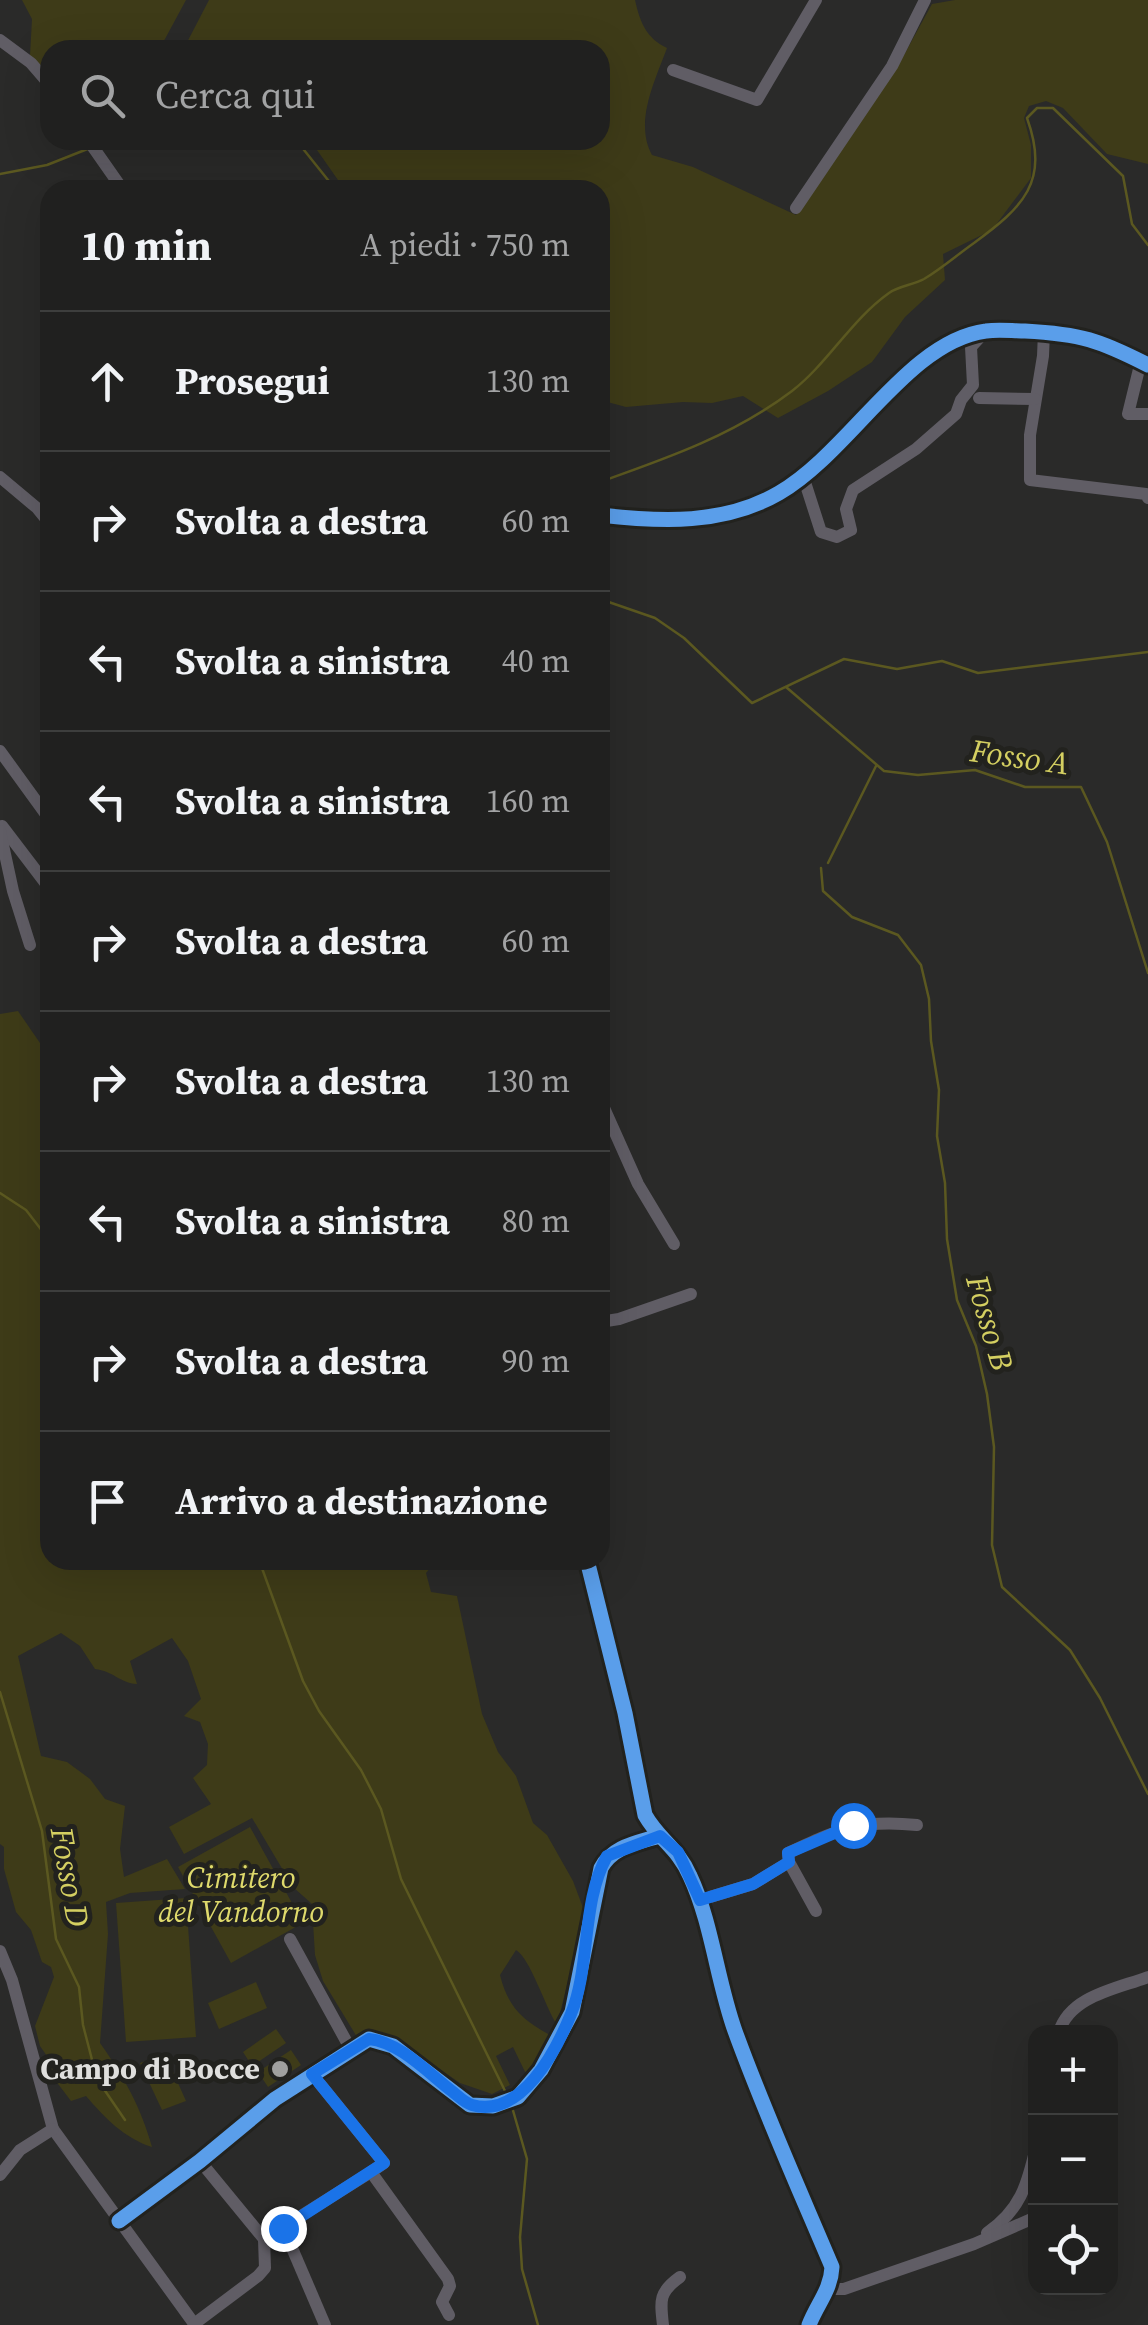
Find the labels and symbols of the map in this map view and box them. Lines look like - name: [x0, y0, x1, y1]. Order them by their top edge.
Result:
- water label: Fosso A: [966, 728, 1073, 786]
- water label: Fosso B: [955, 1269, 1025, 1376]
- route start: [831, 1803, 877, 1849]
- water label: Fosso D: [39, 1823, 100, 1930]
- park label: Cimitero del Vandorno: [158, 1857, 324, 1932]
- place label: Campo di Bocce: [40, 2048, 260, 2089]
- marker: Campo di Bocce: [269, 2058, 291, 2080]
- route end: [261, 2206, 307, 2252]

